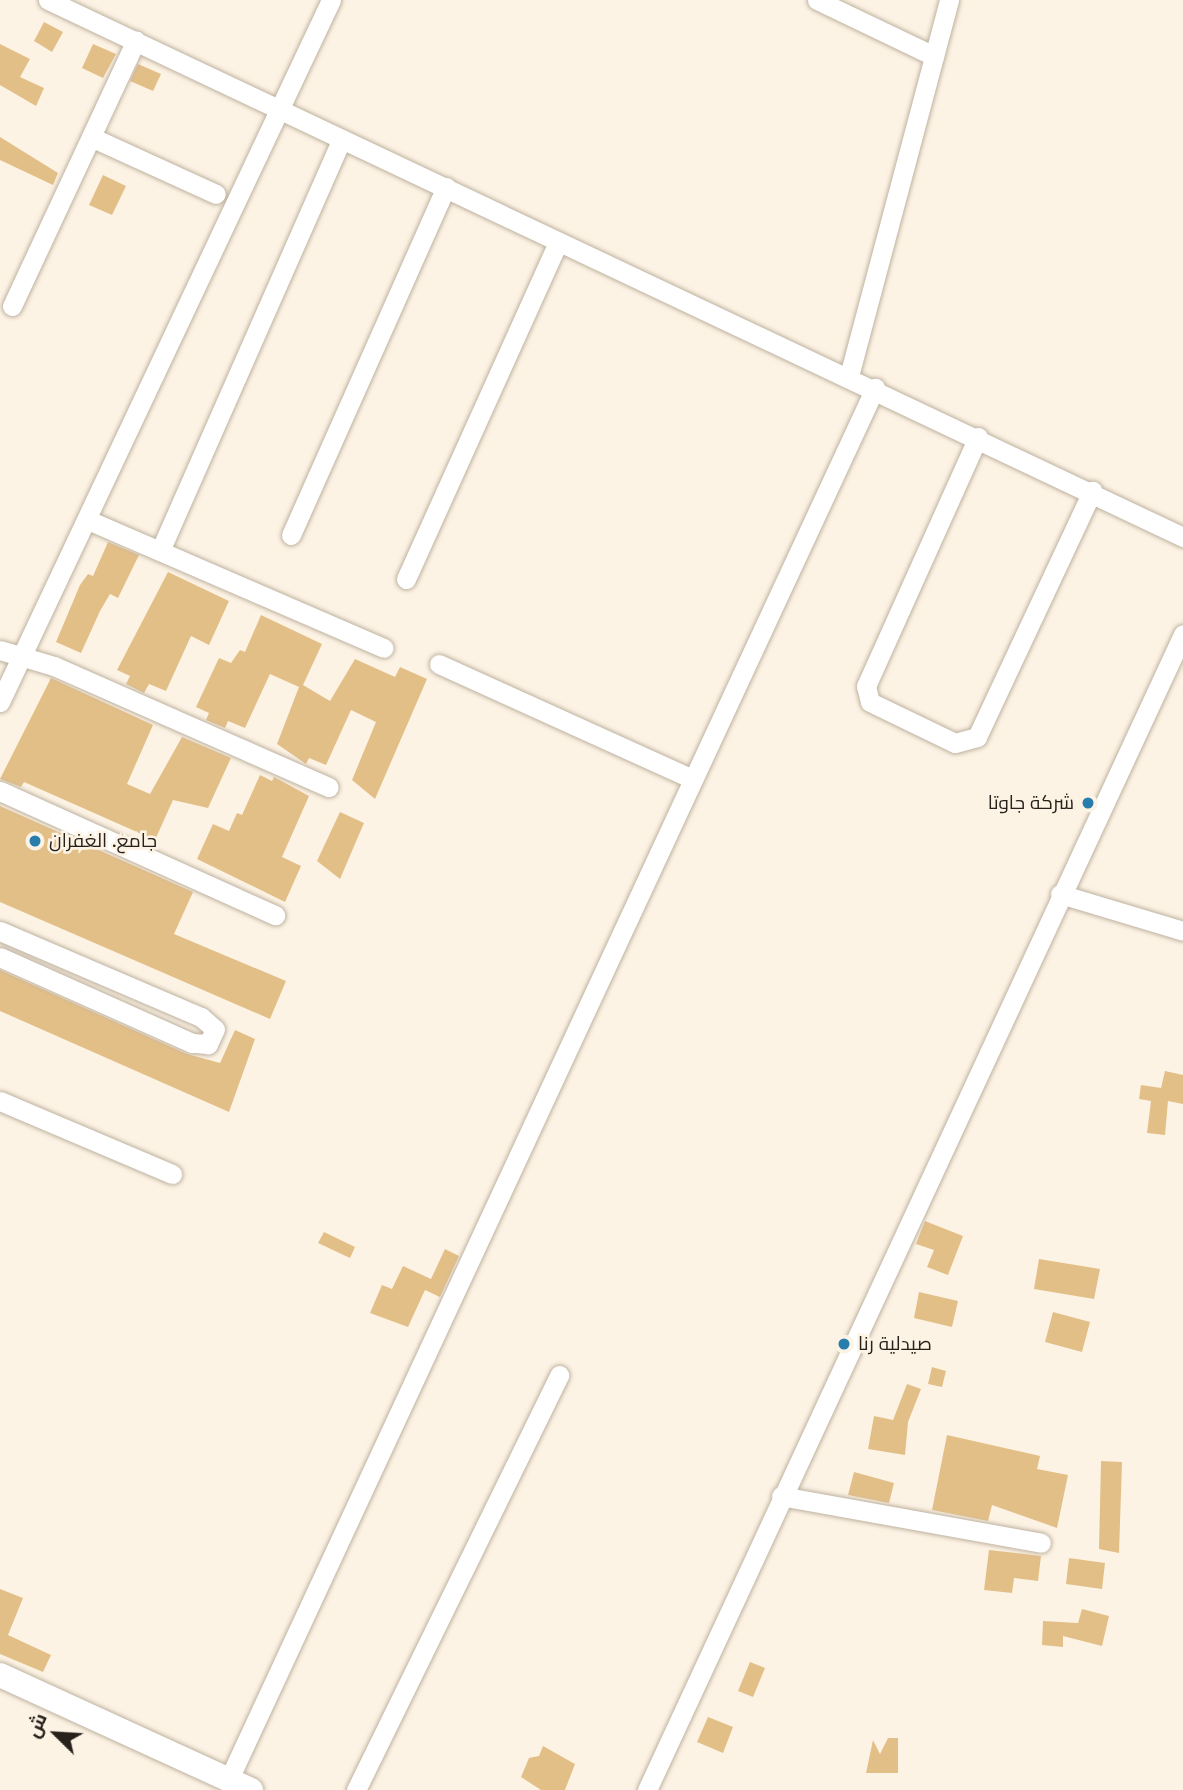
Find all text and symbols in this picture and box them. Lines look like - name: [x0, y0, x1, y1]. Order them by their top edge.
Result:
- place label: شركة جاوتا: [988, 792, 1074, 814]
- marker: شركة جاوتا: [1080, 795, 1096, 811]
- place label: جامع. الغفران: [49, 830, 157, 852]
- marker: جامع. الغفران: [27, 833, 43, 849]
- place label: صيدلية رنا: [858, 1333, 932, 1355]
- marker: صيدلية رنا: [836, 1336, 852, 1352]
- north arrow: [21, 1699, 91, 1769]
- text: ش: [21, 1709, 52, 1741]

